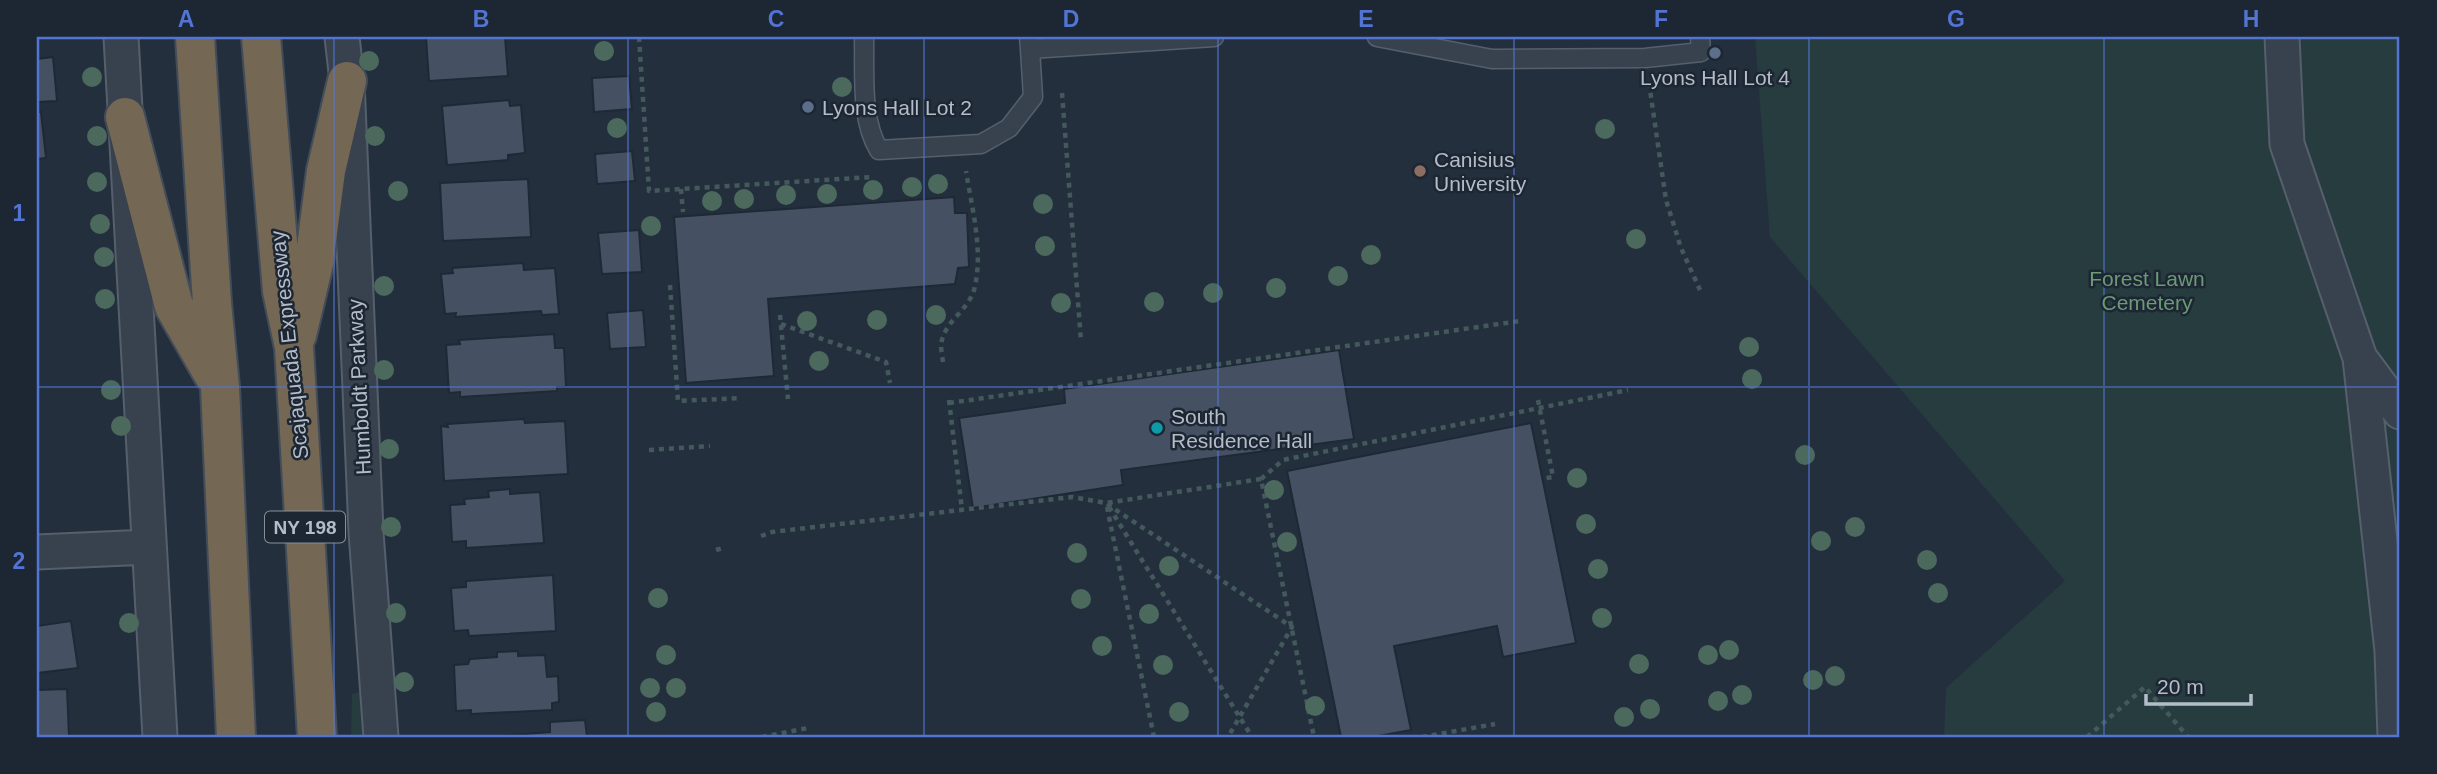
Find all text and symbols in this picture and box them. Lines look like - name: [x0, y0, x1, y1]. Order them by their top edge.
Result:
- text: A: [178, 6, 194, 32]
- text: B: [473, 6, 489, 32]
- text: C: [768, 6, 784, 32]
- text: D: [1063, 6, 1079, 32]
- text: E: [1358, 6, 1374, 32]
- text: F: [1654, 6, 1668, 32]
- text: G: [1947, 6, 1965, 32]
- text: H: [2243, 6, 2259, 32]
- marker: Lyons Hall Lot 4: [1707, 45, 1723, 61]
- place label: Lyons Hall Lot 4: [1640, 66, 1790, 89]
- place label: Lyons Hall Lot 2: [822, 96, 972, 119]
- marker: Lyons Hall Lot 2: [800, 99, 816, 115]
- place label: Canisius University: [1434, 148, 1527, 195]
- marker: Canisius University: [1412, 163, 1428, 179]
- text: 1: [13, 200, 26, 226]
- street label: Scajaquada Expressway: [265, 229, 312, 461]
- park label: Forest Lawn Cemetery: [2089, 267, 2205, 314]
- street label: Humboldt Parkway: [343, 298, 375, 476]
- place label: South Residence Hall: [1171, 405, 1312, 452]
- marker: South Residence Hall: [1149, 420, 1165, 436]
- road number: NY 198: [265, 512, 345, 542]
- text: 2: [13, 548, 25, 574]
- scale bar: [2146, 662, 2252, 706]
- text: 20 m: [2157, 675, 2204, 698]

